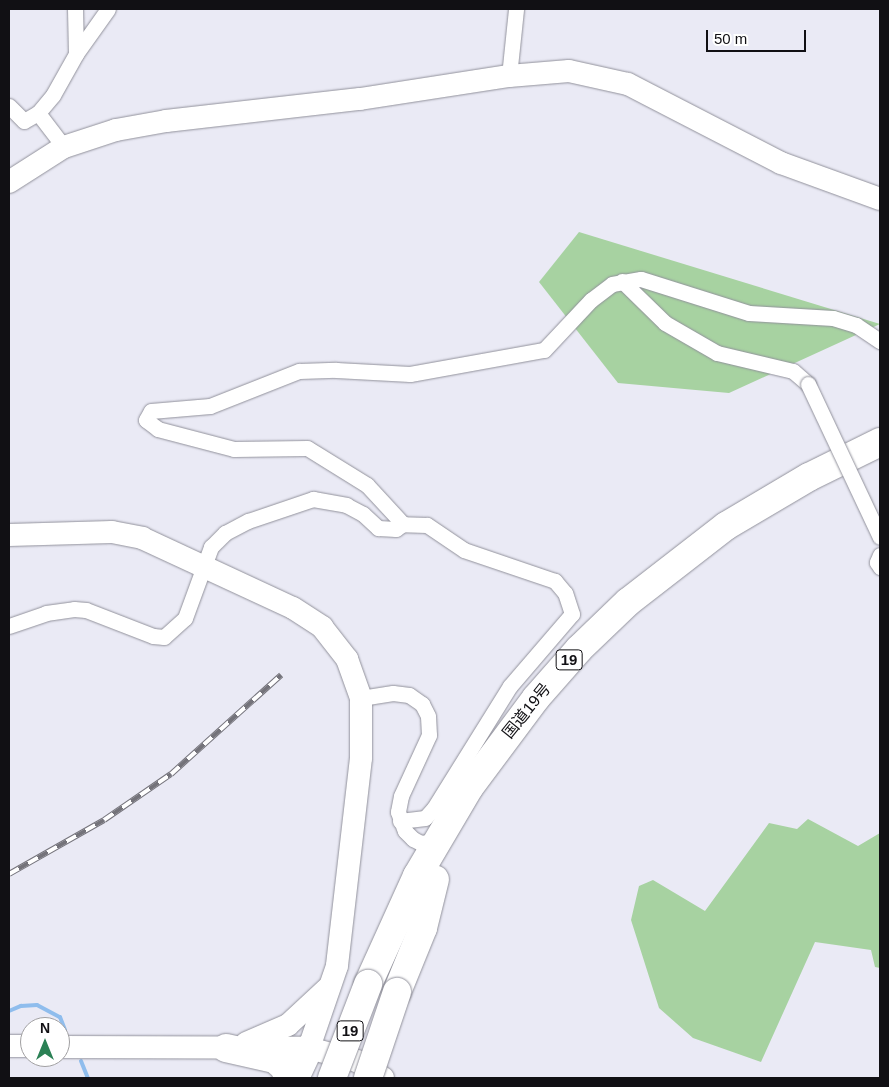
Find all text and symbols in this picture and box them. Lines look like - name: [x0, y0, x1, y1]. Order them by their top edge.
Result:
- scale bar: [709, 20, 809, 52]
- text: 50 m: [714, 30, 747, 47]
- road number: 19: [555, 648, 583, 672]
- street label: 国道19号: [499, 679, 555, 743]
- north arrow: [20, 1017, 70, 1067]
- road number: 19: [336, 1018, 364, 1044]
- text: N: [40, 1020, 50, 1036]

